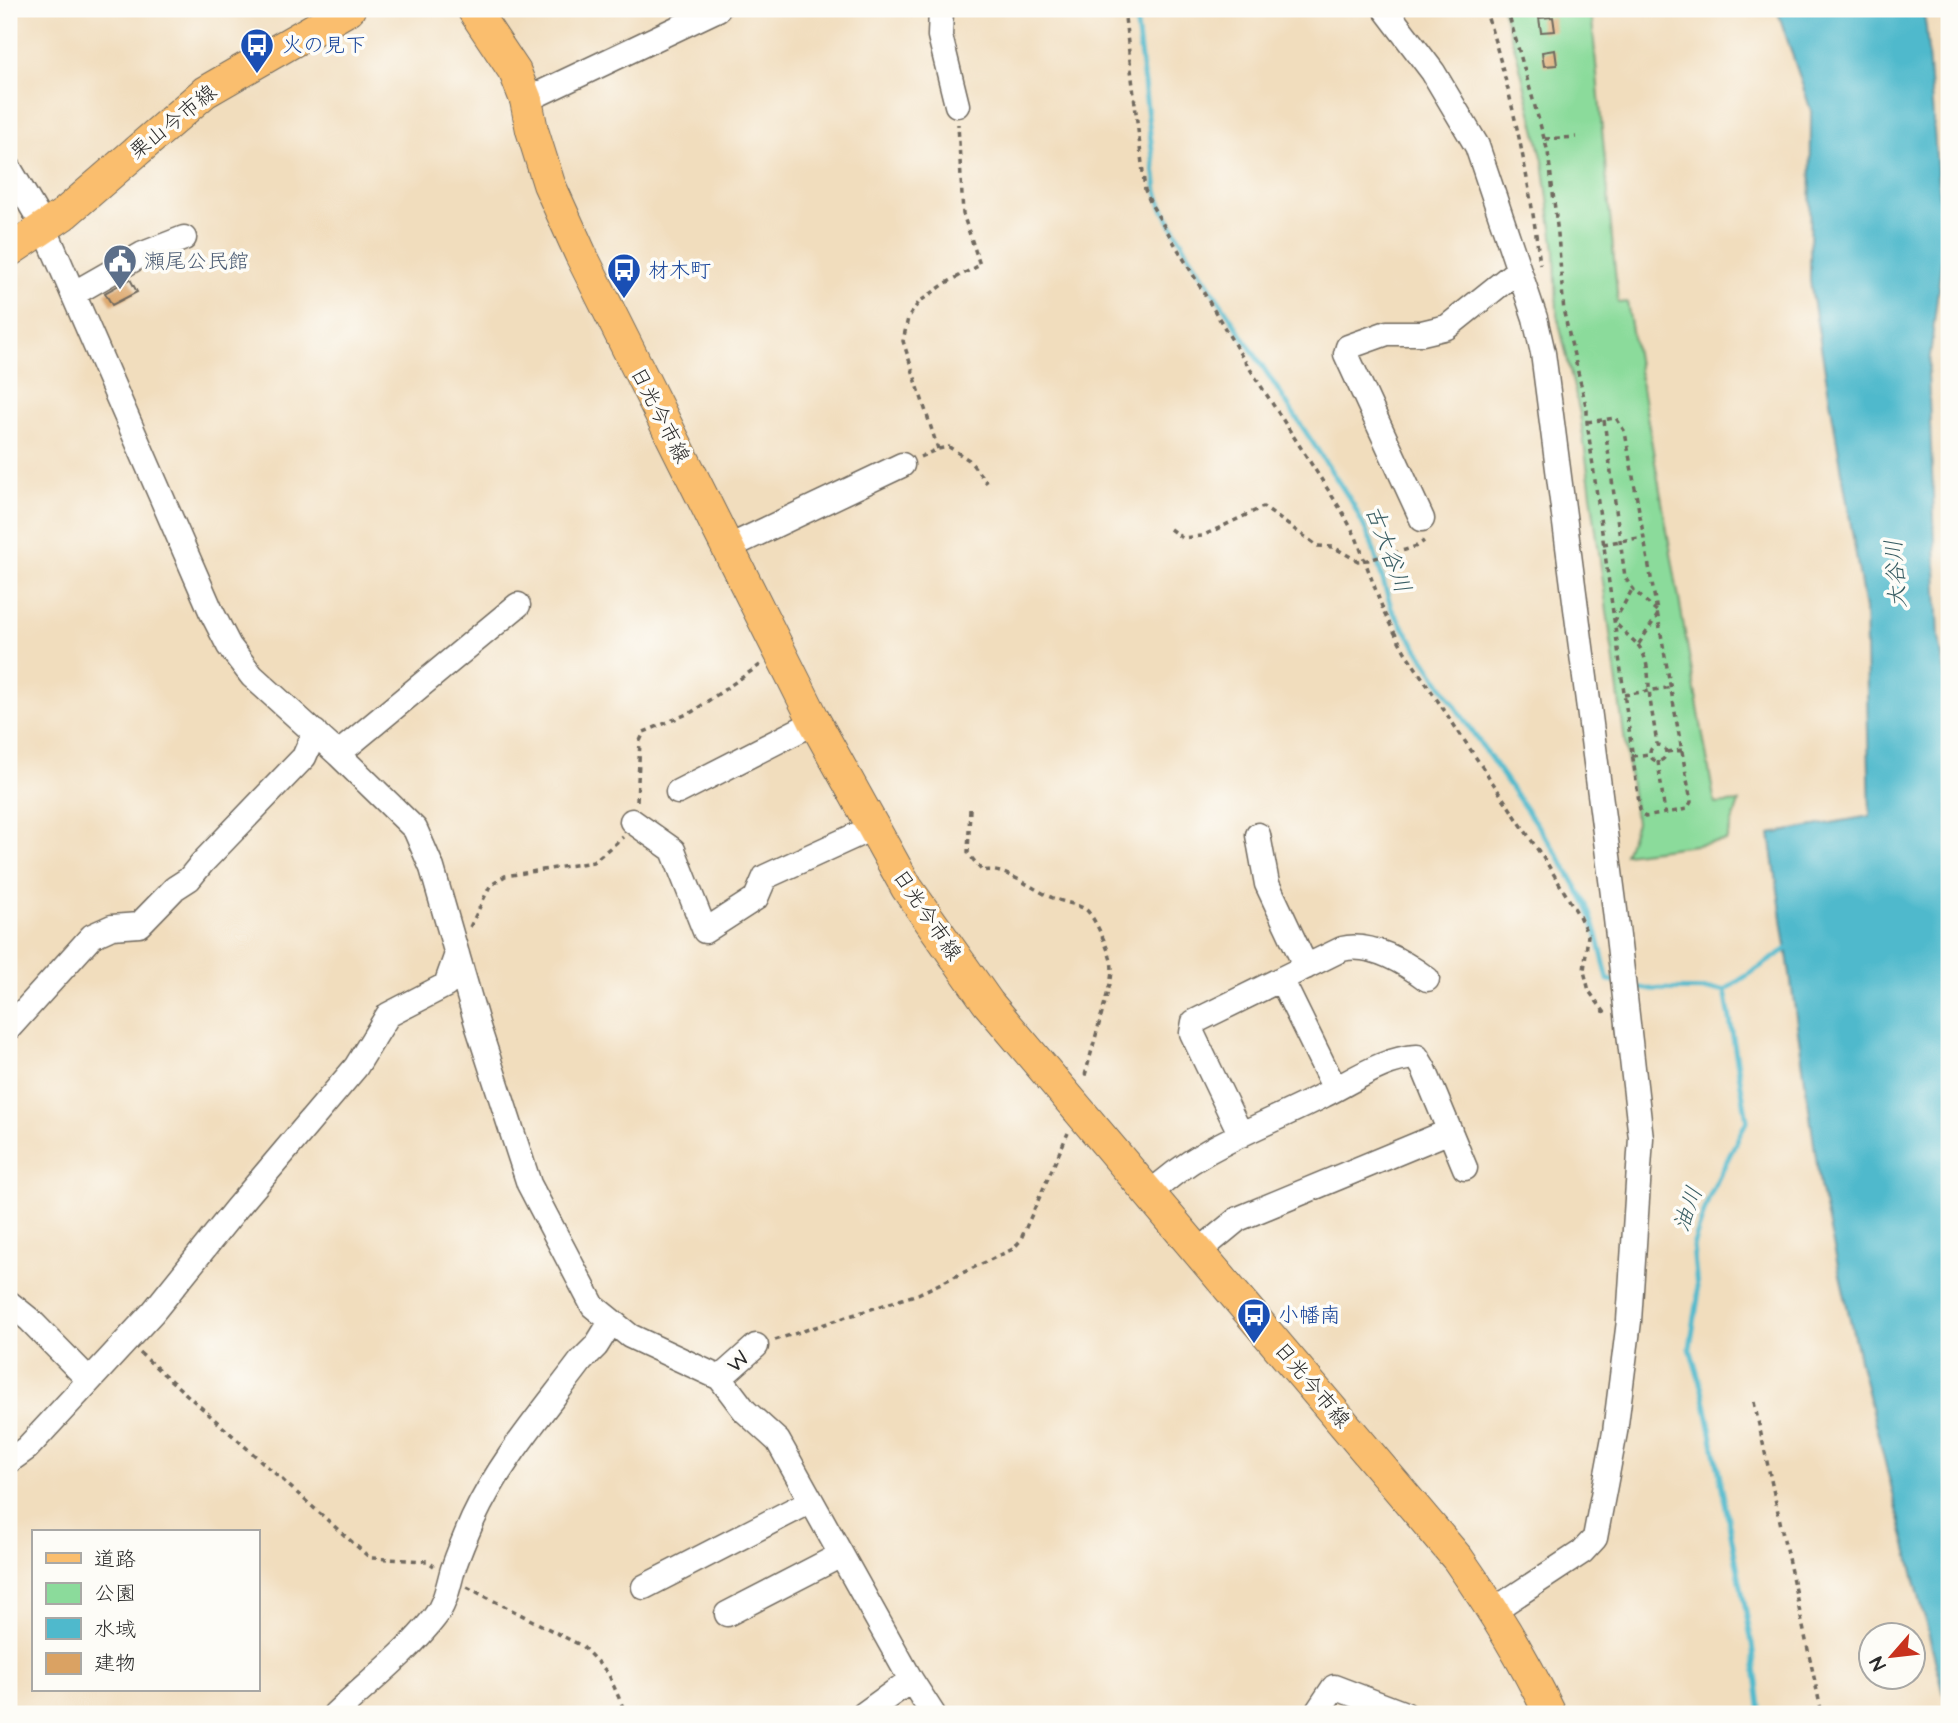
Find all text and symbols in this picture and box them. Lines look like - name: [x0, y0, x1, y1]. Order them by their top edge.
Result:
- bus stop icon: 火の見下: [238, 26, 276, 75]
- place label: 火の見下: [282, 31, 366, 60]
- street label: 栗山今市線: [123, 78, 223, 166]
- public building icon: 瀬尾公民館: [101, 242, 139, 291]
- place label: 瀬尾公民館: [144, 247, 249, 276]
- bus stop icon: 材木町: [605, 251, 643, 300]
- place label: 材木町: [648, 256, 711, 285]
- street label: 日光今市線: [623, 362, 697, 468]
- water label: 古大谷川: [1357, 500, 1419, 598]
- water label: 大谷川: [1878, 538, 1914, 610]
- street label: 日光今市線: [886, 863, 968, 967]
- water label: 油川: [1665, 1182, 1711, 1236]
- bus stop icon: 小幡南: [1235, 1296, 1273, 1345]
- place label: 小幡南: [1278, 1301, 1341, 1330]
- street label: 日光今市線: [1267, 1335, 1357, 1435]
- street label: W: [721, 1344, 755, 1379]
- legend: [32, 1530, 259, 1692]
- text: 道路: [94, 1545, 136, 1574]
- text: 公園: [94, 1579, 136, 1608]
- text: 水域: [94, 1615, 136, 1644]
- north arrow: [1856, 1622, 1926, 1692]
- text: 建物: [94, 1649, 136, 1678]
- text: N: [1864, 1652, 1893, 1675]

